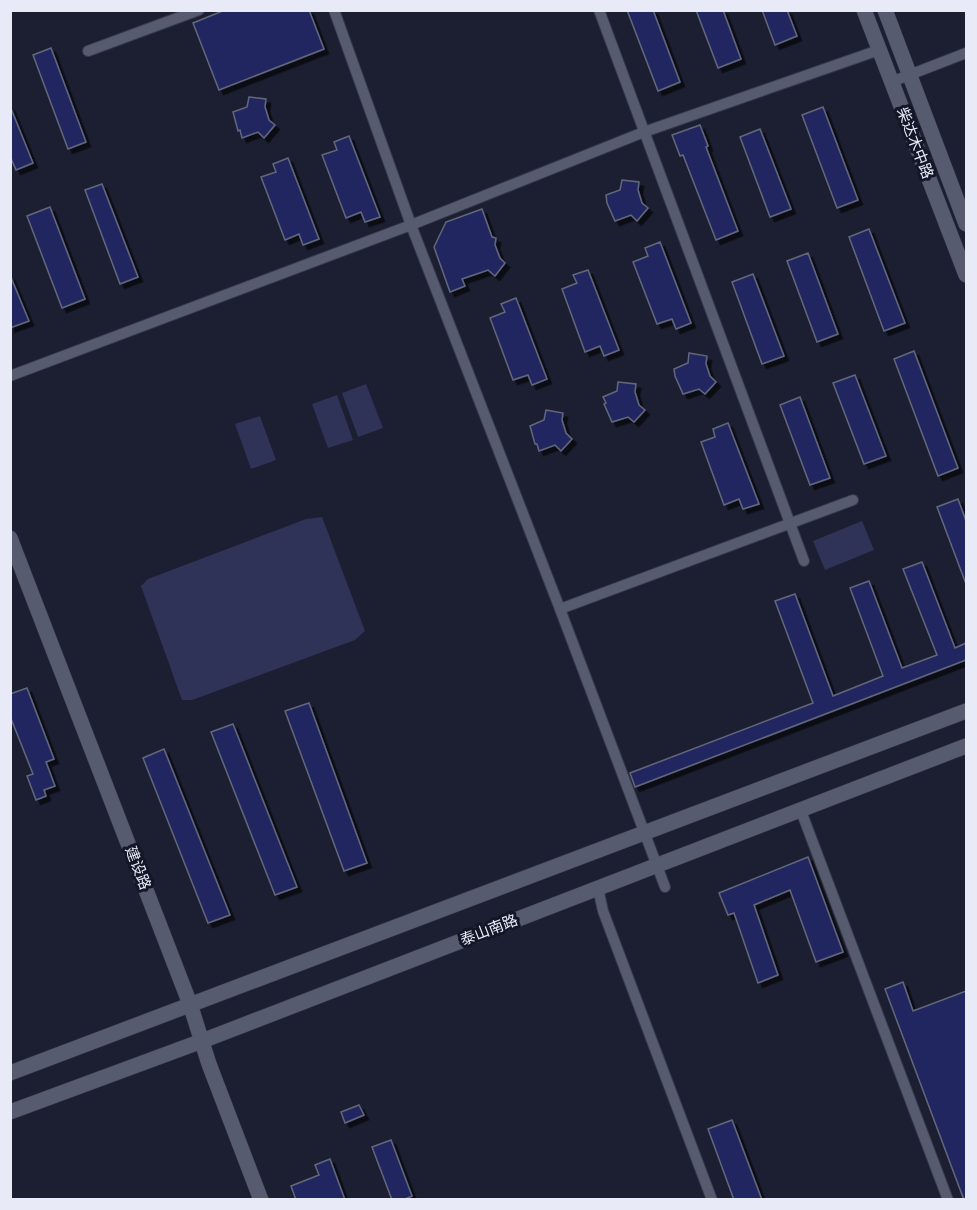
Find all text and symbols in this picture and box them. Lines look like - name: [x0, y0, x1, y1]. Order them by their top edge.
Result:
- street label: 柴达木中路: [894, 104, 938, 181]
- street label: 建设路: [122, 843, 155, 892]
- street label: 泰山南路: [457, 910, 520, 948]

